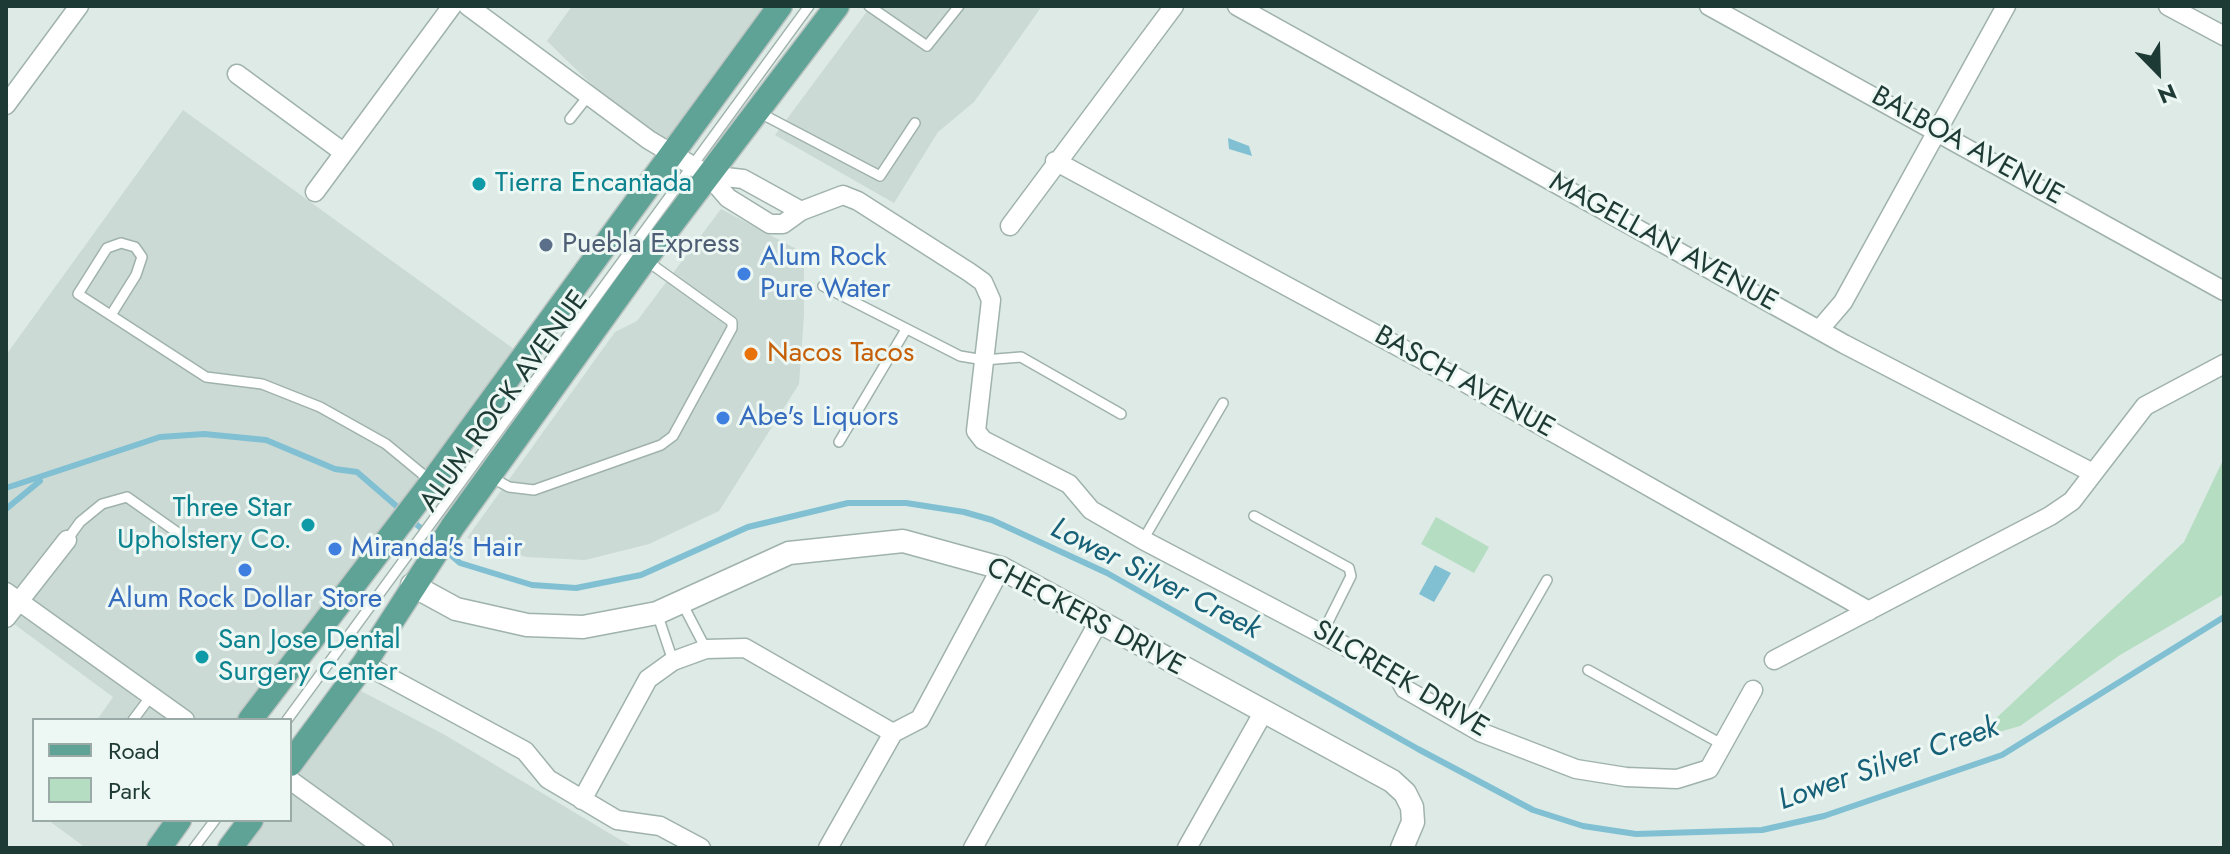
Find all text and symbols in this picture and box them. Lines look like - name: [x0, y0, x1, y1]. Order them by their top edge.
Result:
- north arrow: [2118, 32, 2198, 112]
- text: N: [2153, 76, 2182, 112]
- street label: BALBOA AVENUE: [1865, 80, 2069, 214]
- street label: MAGELLAN AVENUE: [1543, 166, 1783, 320]
- place label: Tierra Encantada: [495, 167, 692, 201]
- marker: Tierra Encantada: [470, 175, 488, 193]
- place label: Puebla Express: [562, 228, 739, 262]
- marker: Puebla Express: [537, 236, 555, 254]
- place label: Alum Rock Pure Water: [760, 241, 891, 307]
- marker: Alum Rock Pure Water: [735, 265, 753, 283]
- street label: ALUM ROCK AVENUE: [414, 285, 596, 519]
- street label: BASCH AVENUE: [1368, 320, 1560, 446]
- place label: Nacos Tacos: [767, 337, 914, 371]
- marker: Nacos Tacos: [742, 345, 760, 363]
- place label: Abe's Liquors: [739, 401, 899, 435]
- marker: Abe's Liquors: [714, 409, 732, 427]
- place label: Three Star Upholstery Co.: [117, 492, 292, 558]
- water label: Lower Silver Creek: [1044, 512, 1266, 648]
- marker: Three Star Upholstery Co.: [299, 516, 317, 534]
- place label: Miranda's Hair: [351, 532, 523, 566]
- marker: Miranda's Hair: [326, 540, 344, 558]
- street label: CHECKERS DRIVE: [980, 552, 1190, 684]
- marker: Alum Rock Dollar Store: [236, 561, 254, 579]
- place label: Alum Rock Dollar Store: [108, 583, 382, 617]
- street label: SILCREEK DRIVE: [1306, 614, 1494, 746]
- place label: San Jose Dental Surgery Center: [218, 624, 401, 690]
- marker: San Jose Dental Surgery Center: [193, 648, 211, 666]
- water label: Lower Silver Creek: [1774, 710, 2004, 820]
- legend: [32, 718, 292, 822]
- text: Road: [108, 733, 160, 768]
- text: Park: [108, 773, 151, 808]

